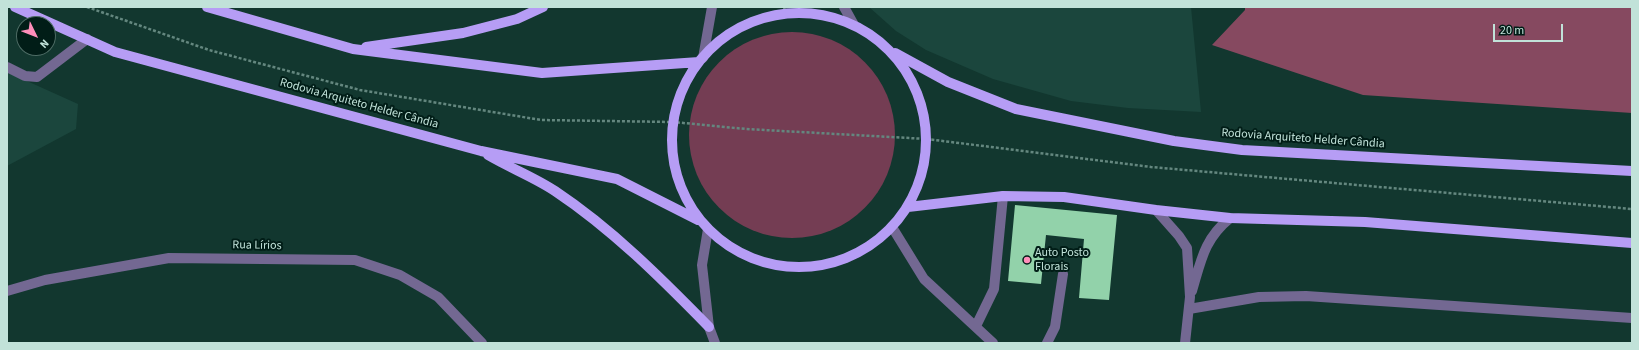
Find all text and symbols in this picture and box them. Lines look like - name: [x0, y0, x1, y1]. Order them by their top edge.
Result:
- north arrow: [16, 16, 56, 56]
- scale bar: [1495, 16, 1565, 42]
- text: 20 m: [1500, 22, 1524, 39]
- text: N: [36, 36, 52, 52]
- street label: Rodovia Arquiteto Helder Cândia: [278, 76, 440, 132]
- street label: Rodovia Arquiteto Helder Cândia: [1221, 126, 1385, 152]
- street label: Rua Lírios: [232, 238, 282, 254]
- place label: Auto Posto Florais: [1035, 246, 1089, 274]
- marker: Auto Posto Florais: [1022, 255, 1032, 265]

